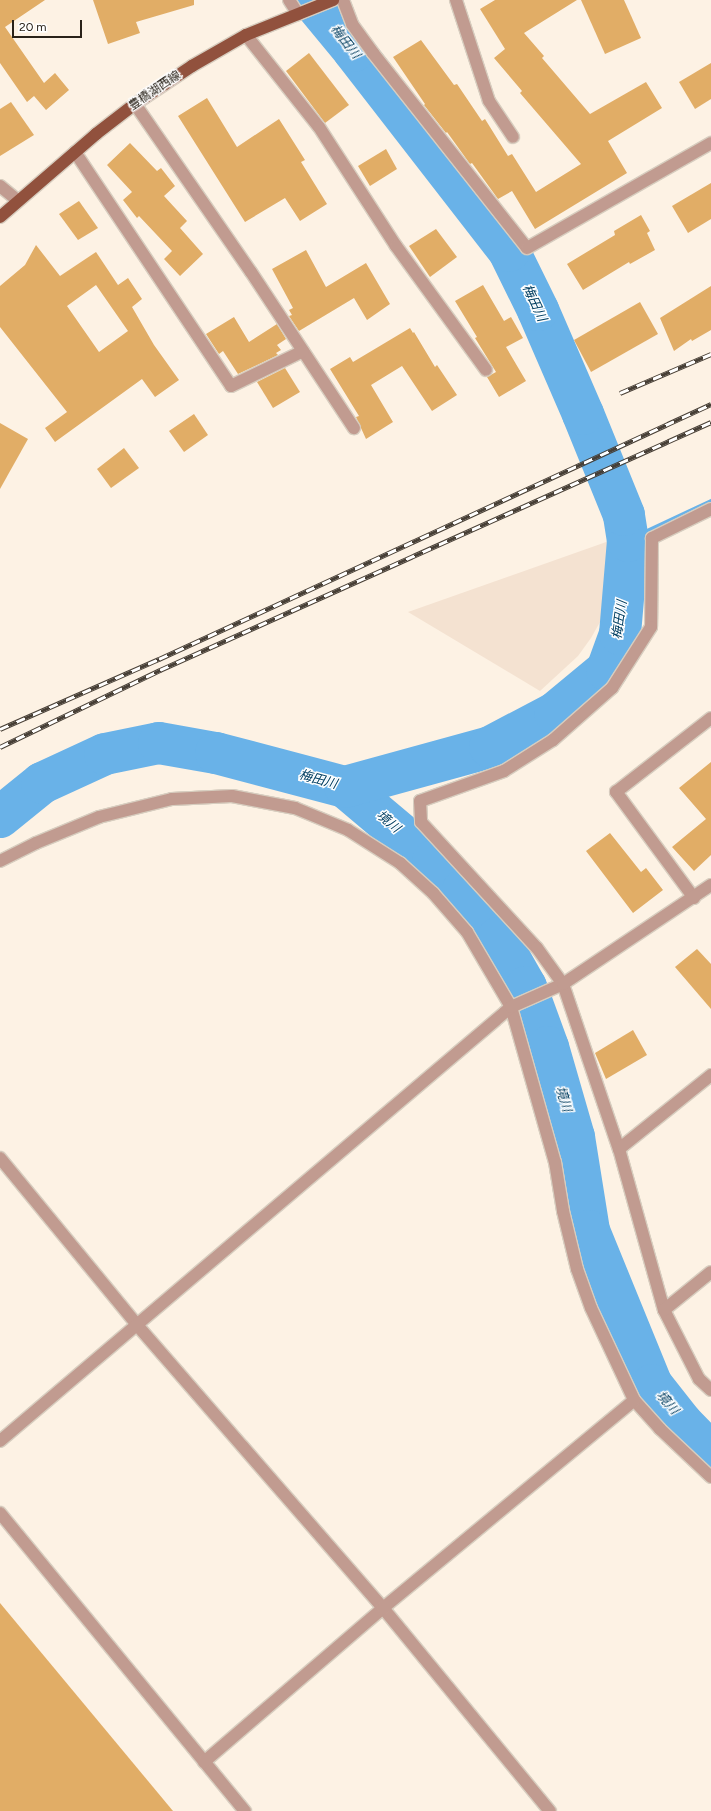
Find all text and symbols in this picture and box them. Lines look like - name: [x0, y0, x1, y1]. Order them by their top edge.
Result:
- scale bar: [14, 12, 84, 38]
- text: 20 m: [19, 20, 47, 34]
- water label: 梅田川: [327, 22, 363, 62]
- street label: 豊橋湖西線: [126, 68, 184, 114]
- water label: 梅田川: [519, 282, 549, 324]
- water label: 梅田川: [610, 600, 630, 640]
- water label: 梅田川: [297, 767, 339, 793]
- water label: 境川: [373, 808, 403, 836]
- water label: 境川: [552, 1084, 574, 1114]
- water label: 境川: [653, 1388, 681, 1418]

